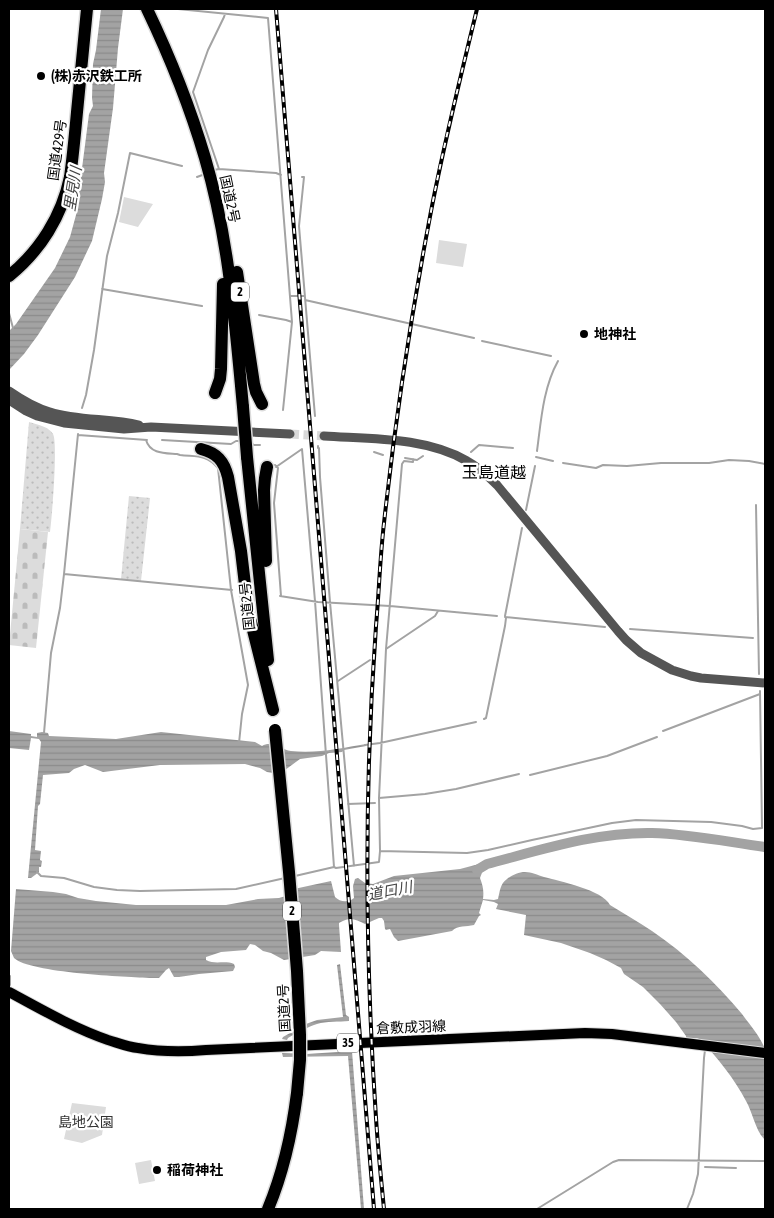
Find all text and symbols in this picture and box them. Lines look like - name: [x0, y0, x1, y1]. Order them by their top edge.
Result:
- place label: (株)赤沢鉄工所: [51, 68, 142, 84]
- marker: (株)赤沢鉄工所: [35, 70, 47, 82]
- street label: 国道429号: [45, 118, 69, 182]
- water label: 里見川: [61, 163, 85, 212]
- street label: 国道2号: [217, 174, 243, 224]
- road number: 2: [231, 282, 249, 302]
- place label: 地神社: [594, 326, 636, 342]
- marker: 地神社: [578, 328, 590, 340]
- district label: 玉島道越: [462, 463, 526, 481]
- street label: 国道2号: [237, 581, 257, 631]
- water label: 道口川: [366, 877, 416, 903]
- road number: 2: [283, 901, 301, 920]
- street label: 国道2号: [275, 983, 293, 1033]
- street label: 倉敷成羽線: [376, 1018, 446, 1036]
- road number: 35: [337, 1034, 359, 1052]
- park label: 島地公園: [58, 1114, 114, 1130]
- place label: 稲荷神社: [167, 1162, 223, 1178]
- marker: 稲荷神社: [151, 1164, 163, 1176]

